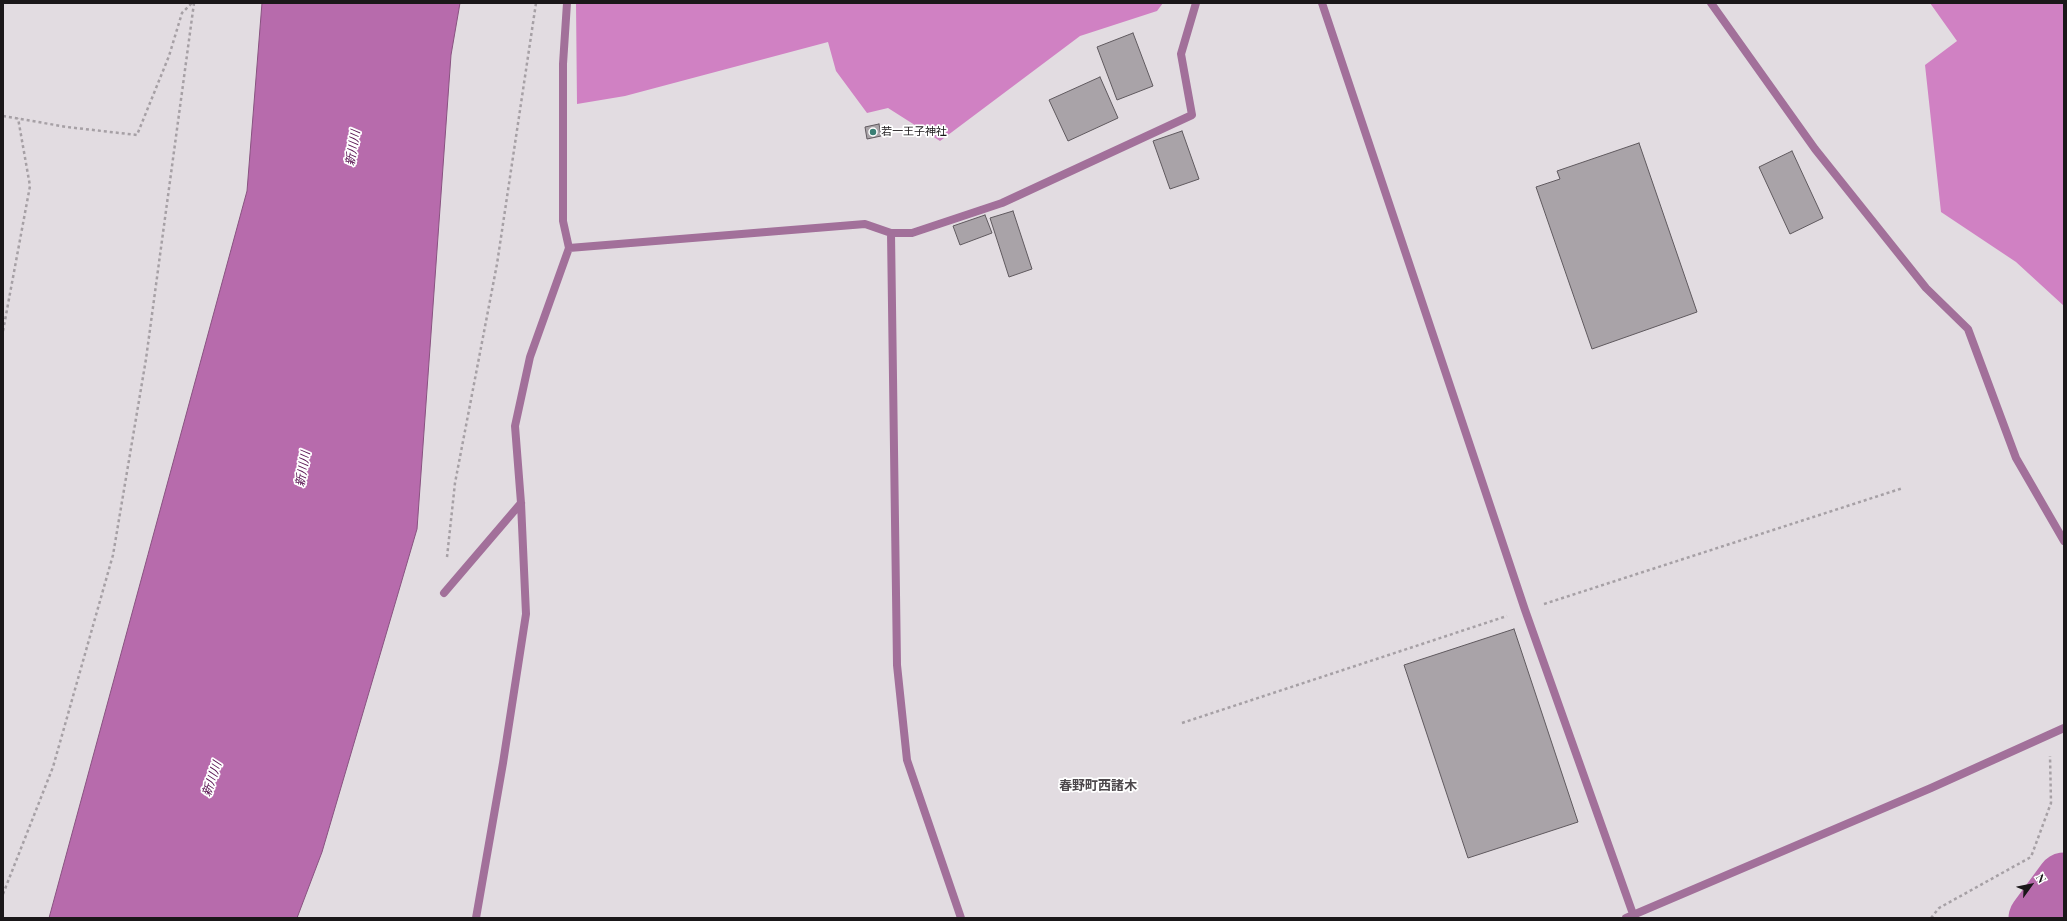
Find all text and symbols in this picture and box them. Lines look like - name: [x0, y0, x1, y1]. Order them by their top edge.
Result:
- place label: 若一王子神社: [881, 125, 947, 139]
- marker: 若一王子神社: [868, 127, 878, 137]
- water label: 新川川: [343, 129, 363, 167]
- water label: 新川川: [293, 450, 313, 488]
- water label: 新川川: [199, 760, 225, 798]
- district label: 春野町西諸木: [1059, 778, 1137, 794]
- north arrow: [2011, 865, 2051, 905]
- text: N: [2033, 871, 2050, 886]

